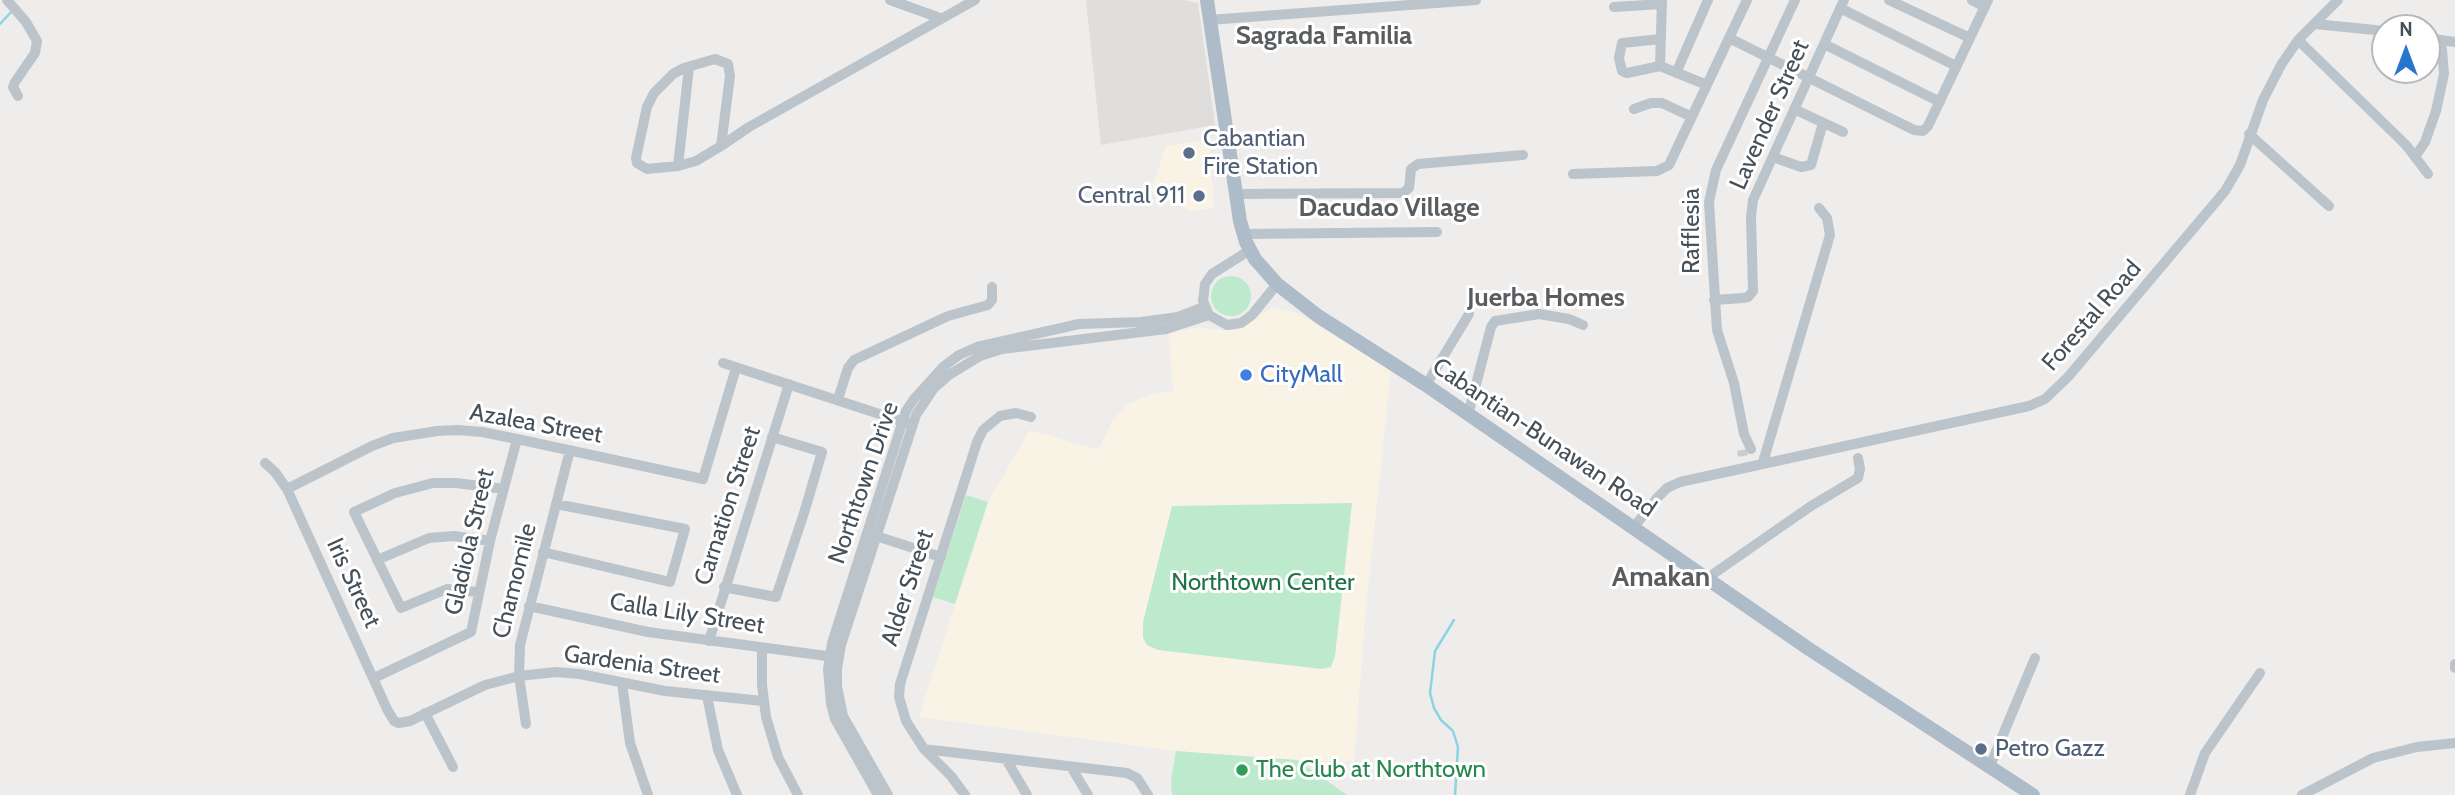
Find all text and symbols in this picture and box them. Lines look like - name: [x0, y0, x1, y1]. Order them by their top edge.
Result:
- north arrow: [2371, 14, 2441, 84]
- text: N: [2399, 18, 2413, 41]
- district label: Sagrada Familia: [1236, 20, 1412, 52]
- street label: Lavender Street: [1724, 36, 1816, 194]
- place label: Cabantian Fire Station: [1203, 125, 1318, 181]
- marker: Cabantian Fire Station: [1181, 145, 1197, 161]
- place label: Central 911: [1078, 182, 1185, 210]
- marker: Central 911: [1191, 188, 1207, 204]
- street label: Rafflesia: [1678, 188, 1706, 274]
- district label: Dacudao Village: [1298, 192, 1480, 224]
- street label: Forestal Road: [2036, 255, 2148, 377]
- district label: Juerba Homes: [1467, 282, 1625, 314]
- street label: Cabantian-Bunawan Road: [1427, 352, 1661, 524]
- place label: CityMall: [1260, 361, 1342, 389]
- marker: CityMall: [1238, 367, 1254, 383]
- street label: Azalea Street: [467, 398, 605, 450]
- street label: Northtown Drive: [823, 398, 905, 568]
- street label: Carnation Street: [689, 423, 767, 589]
- street label: Gladiola Street: [439, 466, 501, 618]
- street label: Chamomile: [487, 520, 543, 642]
- street label: Alder Street: [876, 526, 940, 650]
- street label: Iris Street: [320, 534, 386, 632]
- district label: Amakan: [1612, 561, 1710, 595]
- park label: Northtown Center: [1171, 569, 1355, 597]
- street label: Calla Lily Street: [608, 588, 766, 640]
- street label: Gardenia Street: [562, 640, 722, 690]
- place label: Petro Gazz: [1995, 735, 2105, 763]
- marker: Petro Gazz: [1973, 741, 1989, 757]
- place label: The Club at Northtown: [1256, 756, 1486, 784]
- marker: The Club at Northtown: [1234, 762, 1250, 778]

